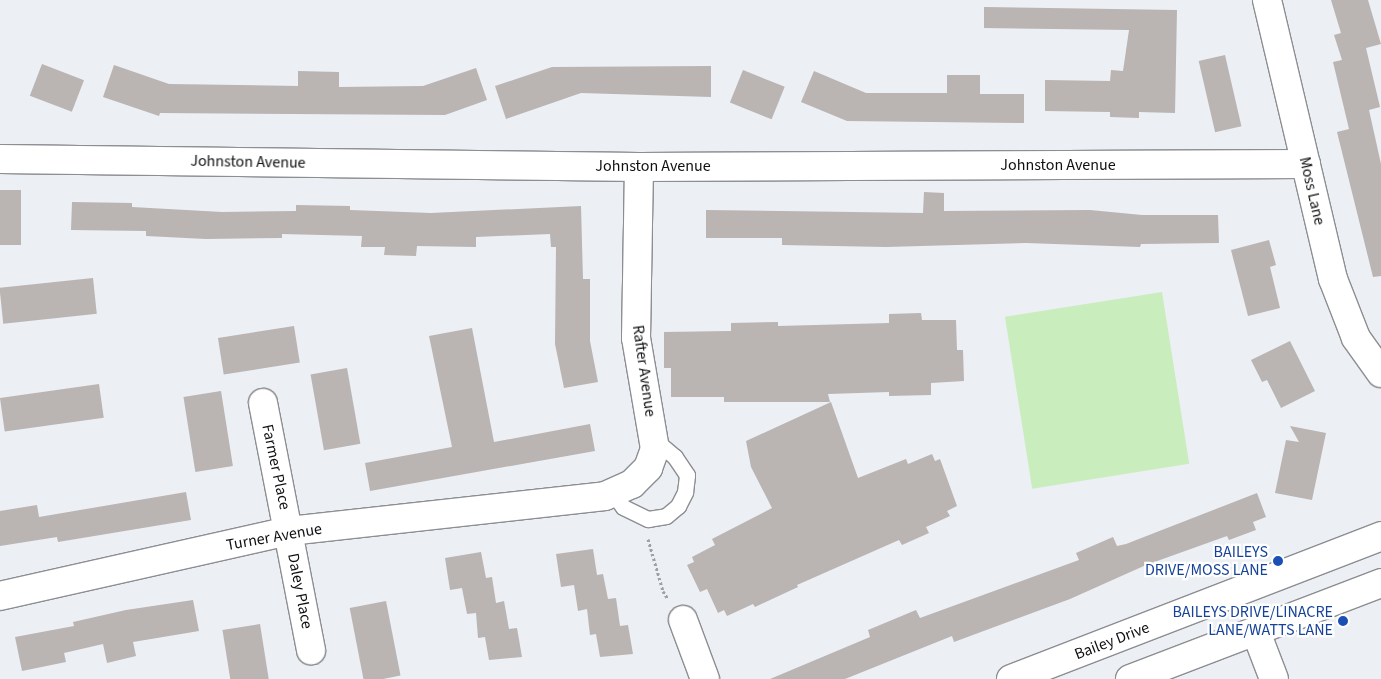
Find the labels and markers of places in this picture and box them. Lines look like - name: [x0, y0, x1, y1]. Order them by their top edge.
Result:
- place label: BAILEYS DRIVE/MOSS LANE: [1145, 542, 1268, 580]
- marker: BAILEYS DRIVE/MOSS LANE: [1272, 555, 1284, 567]
- place label: BAILEYS DRIVE/LINACRE LANE/WATTS LANE: [1172, 602, 1333, 640]
- marker: BAILEYS DRIVE/LINACRE LANE/WATTS LANE: [1337, 615, 1349, 627]

